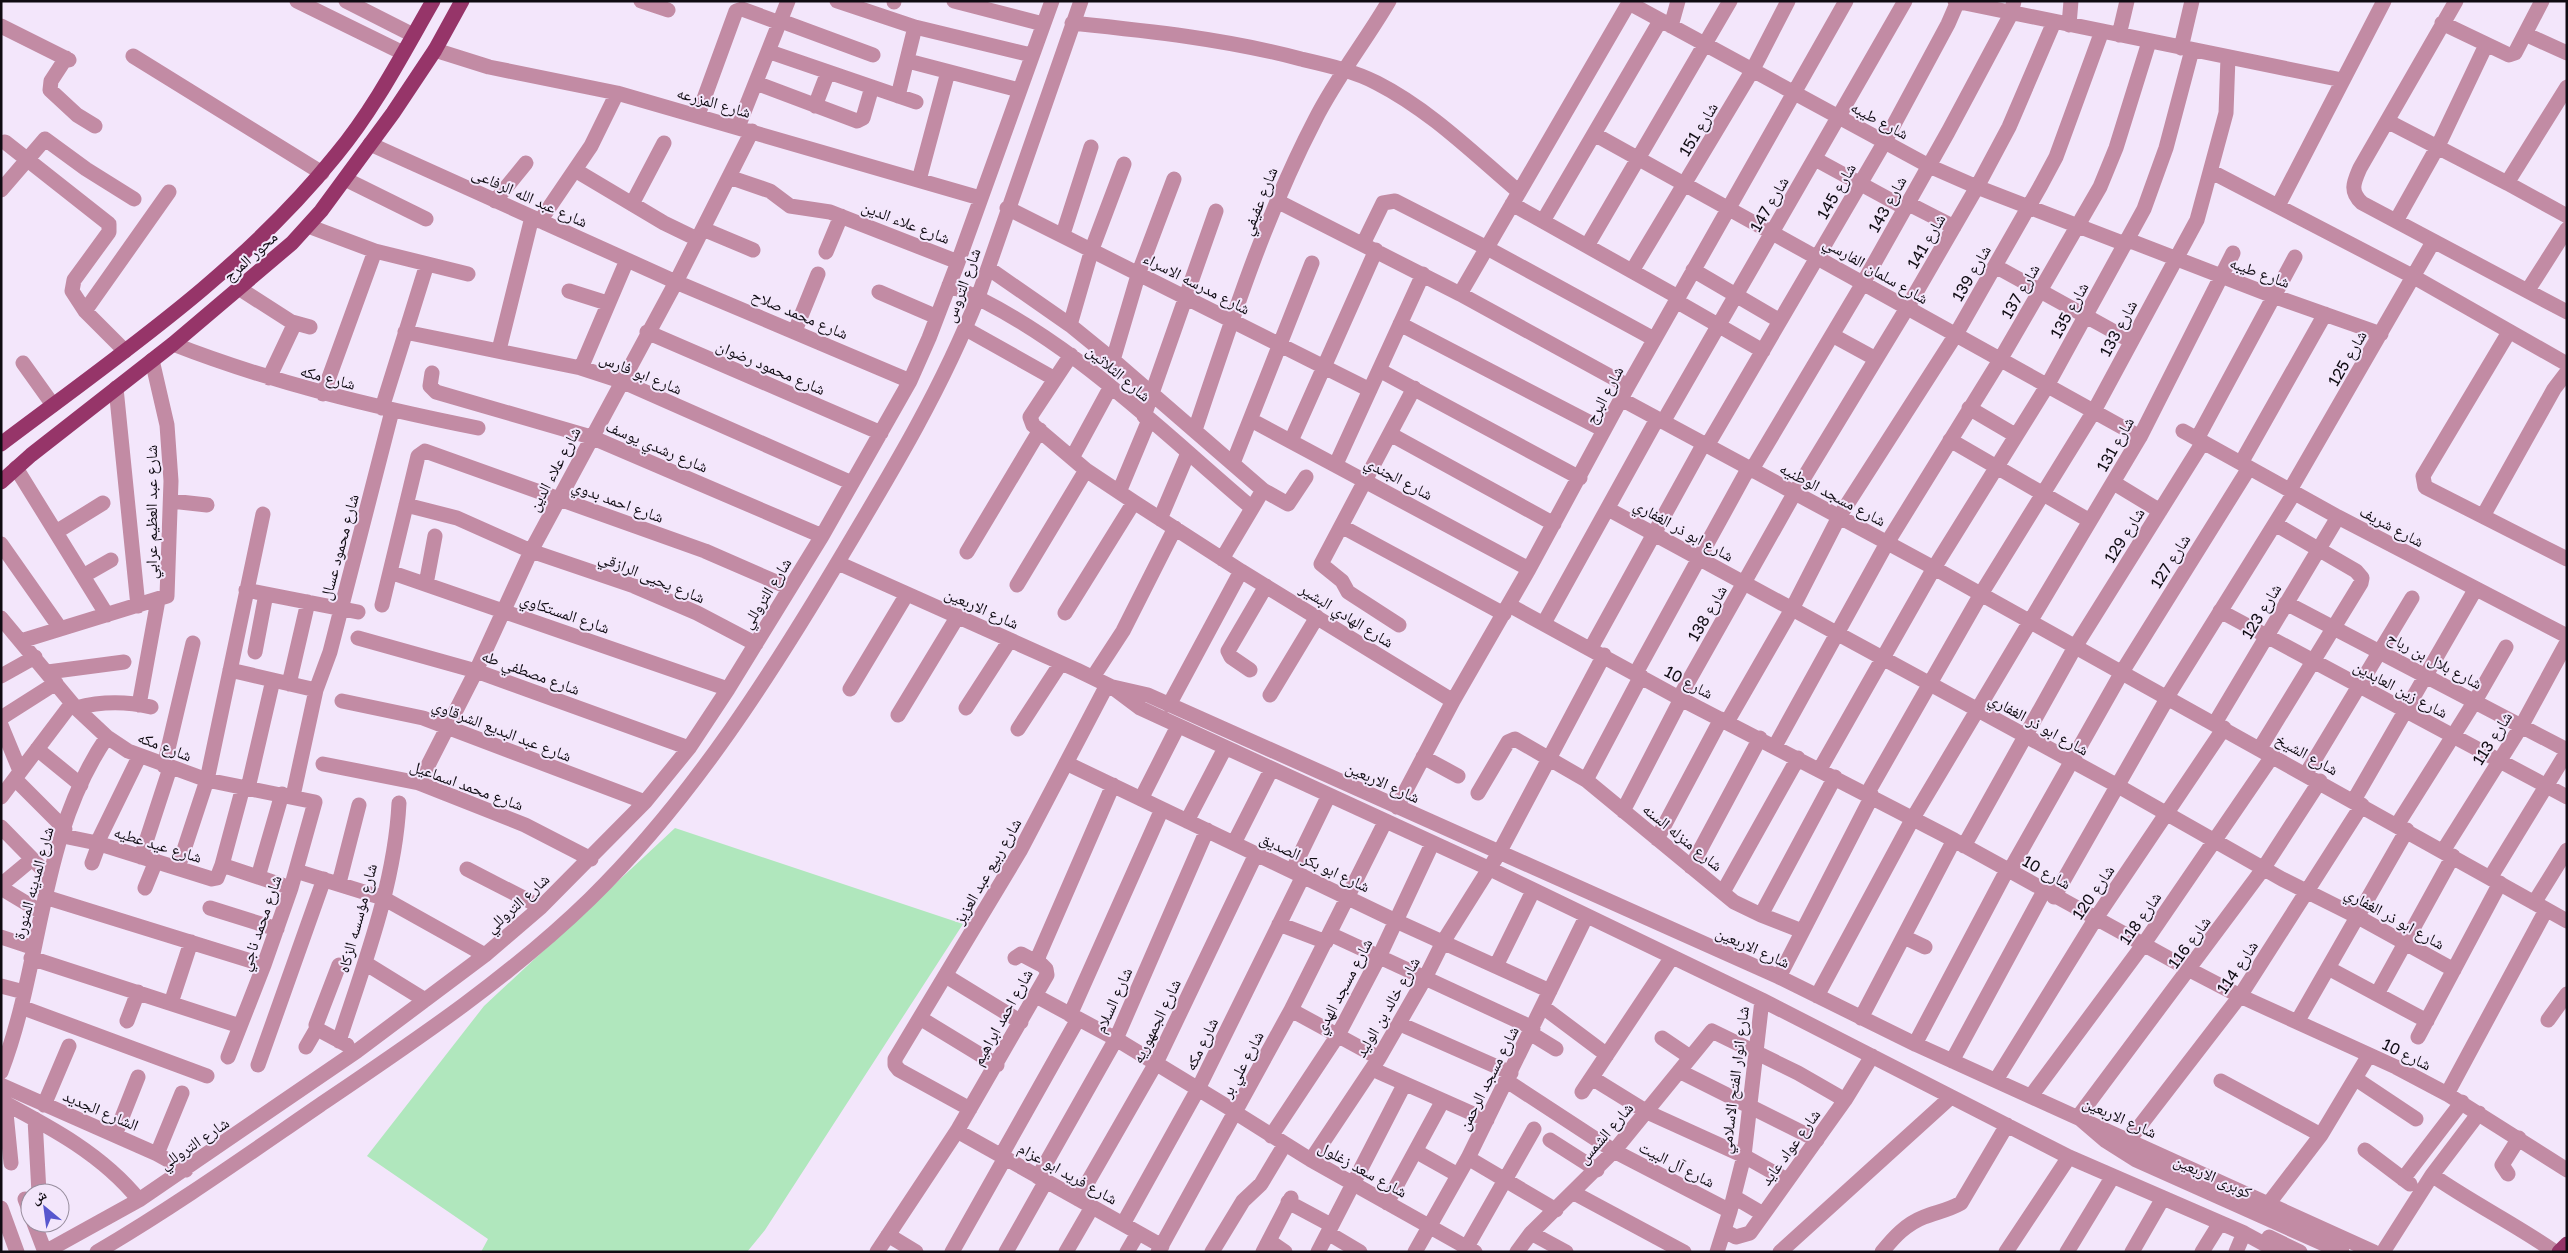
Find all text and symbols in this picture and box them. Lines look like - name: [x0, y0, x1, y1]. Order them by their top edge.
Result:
- street label: شارع المزرعه: [674, 82, 753, 123]
- street label: شارع طيبه: [1847, 96, 1912, 144]
- street label: شارع 151: [1674, 98, 1723, 160]
- street label: شارع 145: [1812, 159, 1861, 223]
- street label: شارع عبد الله الرفاعى: [469, 163, 591, 232]
- street label: شارع عفيفي: [1236, 164, 1285, 239]
- street label: شارع 143: [1863, 172, 1911, 236]
- street label: شارع 147: [1745, 173, 1794, 236]
- street label: شارع علاء الدين: [859, 196, 953, 249]
- street label: شارع 141: [1902, 210, 1950, 272]
- street label: محور المرج: [219, 226, 282, 286]
- street label: شارع سلمان الفارسي: [1818, 232, 1932, 311]
- street label: شارع 139: [1947, 241, 1996, 305]
- street label: شارع التروس: [939, 245, 986, 325]
- street label: شارع مدرسه الاسراء: [1140, 248, 1254, 319]
- street label: شارع طيبه: [2227, 252, 2293, 293]
- street label: شارع 137: [1996, 260, 2045, 322]
- street label: شارع 135: [2046, 279, 2093, 342]
- street label: شارع محمد صلاح: [748, 285, 851, 344]
- street label: شارع 133: [2095, 296, 2142, 360]
- street label: شارع 125: [2323, 327, 2372, 390]
- street label: شارع محمود رضوان: [713, 335, 829, 400]
- street label: شارع الثلاثين: [1082, 340, 1155, 406]
- street label: شارع ابو فارس: [596, 347, 685, 400]
- street label: شارع مكه: [298, 360, 358, 395]
- street label: شارع البرج: [1580, 363, 1628, 428]
- street label: شارع 131: [2092, 413, 2139, 475]
- street label: شارع رشدي يوسف: [602, 415, 711, 479]
- street label: شارع علاء الدين: [523, 423, 586, 515]
- street label: شارع عبد العظيم عرابي: [141, 445, 164, 579]
- street label: شارع الجندي: [1360, 452, 1437, 507]
- street label: شارع مسجد الوطنيه: [1776, 458, 1890, 531]
- street label: شارع احمد بدوي: [568, 475, 667, 530]
- street label: شارع محمود عسال: [315, 492, 364, 603]
- street label: شارع ابو ذر الغفاري: [1629, 494, 1737, 568]
- street label: شارع شريف: [2356, 501, 2428, 552]
- street label: شارع 129: [2099, 504, 2150, 567]
- street label: شارع 127: [2146, 530, 2195, 592]
- street label: شارع يحيى الرازقي: [595, 547, 708, 610]
- street label: شارع التروللي: [736, 554, 798, 634]
- street label: شارع الهادي البشير: [1294, 578, 1398, 654]
- street label: شارع 123: [2237, 580, 2286, 643]
- street label: شارع 138: [1683, 581, 1732, 645]
- street label: شارع الاربعين: [942, 583, 1022, 634]
- street label: شارع المستكاوي: [517, 588, 612, 641]
- street label: شارع بلال بن رباح: [2384, 627, 2486, 694]
- street label: شارع مصطفي طه: [478, 645, 583, 702]
- street label: شارع زين العابدين: [2350, 656, 2452, 723]
- street label: شارع 10: [1661, 661, 1717, 704]
- street label: شارع ابو ذر الغفاري: [1984, 688, 2092, 762]
- street label: شارع عبد البديع الشرقاوي: [428, 694, 575, 769]
- street label: شارع 113: [2468, 708, 2517, 769]
- street label: شارع مكه: [135, 727, 195, 766]
- street label: شارع الشيخ: [2272, 729, 2342, 780]
- street label: شارع محمد اسماعيل: [407, 755, 526, 816]
- street label: شارع الاربعين: [1343, 757, 1423, 808]
- street label: شارع منزله السنه: [1638, 799, 1727, 876]
- street label: شارع ربيع عبد العزيز: [948, 814, 1026, 929]
- street label: شارع عيد عطيه: [111, 821, 204, 868]
- street label: شارع المدينه المنورة: [8, 824, 59, 942]
- street label: شارع ابو بكر الصديق: [1256, 828, 1373, 897]
- street label: شارع 10: [2019, 851, 2075, 894]
- street label: شارع مؤسسه الزكاه: [333, 861, 382, 975]
- street label: شارع 120: [2068, 861, 2119, 924]
- street label: شارع التروللي: [481, 869, 555, 939]
- street label: شارع محمد ناجي: [234, 872, 289, 975]
- street label: شارع ابو ذر الغفاري: [2340, 882, 2448, 956]
- street label: شارع 118: [2115, 888, 2166, 949]
- street label: شارع 116: [2163, 912, 2215, 973]
- street label: شارع الاربعين: [1713, 922, 1793, 973]
- street label: شارع مسجد الهدي: [1309, 935, 1379, 1039]
- street label: شارع 114: [2212, 937, 2263, 998]
- street label: شارع خالد بن الوليد: [1350, 953, 1425, 1061]
- street label: شارع السلام: [1090, 964, 1137, 1036]
- street label: شارع احمد ابراهيم: [967, 965, 1038, 1069]
- street label: شارع الجمهوريه: [1127, 976, 1186, 1067]
- street label: شارع انوار الفتح الاسلامي: [1715, 1005, 1756, 1155]
- street label: شارع مكه: [1180, 1014, 1223, 1074]
- street label: شارع مسجد الرحمن: [1453, 1023, 1524, 1134]
- street label: شارع علي بر: [1216, 1027, 1271, 1103]
- street label: شارع 10: [2379, 1034, 2435, 1075]
- street label: الشارع الجديد: [60, 1085, 142, 1136]
- street label: شارع الاربعين: [2080, 1092, 2160, 1143]
- street label: شارع الشمس: [1573, 1098, 1638, 1169]
- street label: شارع عواد عايد: [1756, 1105, 1825, 1190]
- street label: شارع التروللي: [155, 1112, 234, 1176]
- street label: شارع سعد زغلول: [1315, 1136, 1411, 1202]
- street label: شارع آل البيت: [1635, 1136, 1718, 1193]
- street label: شارع فريد ابو عزام: [1014, 1137, 1121, 1209]
- street label: كوبرى الاربعين: [2170, 1150, 2255, 1203]
- north arrow: [20, 1183, 70, 1233]
- text: ش: [28, 1185, 50, 1208]

